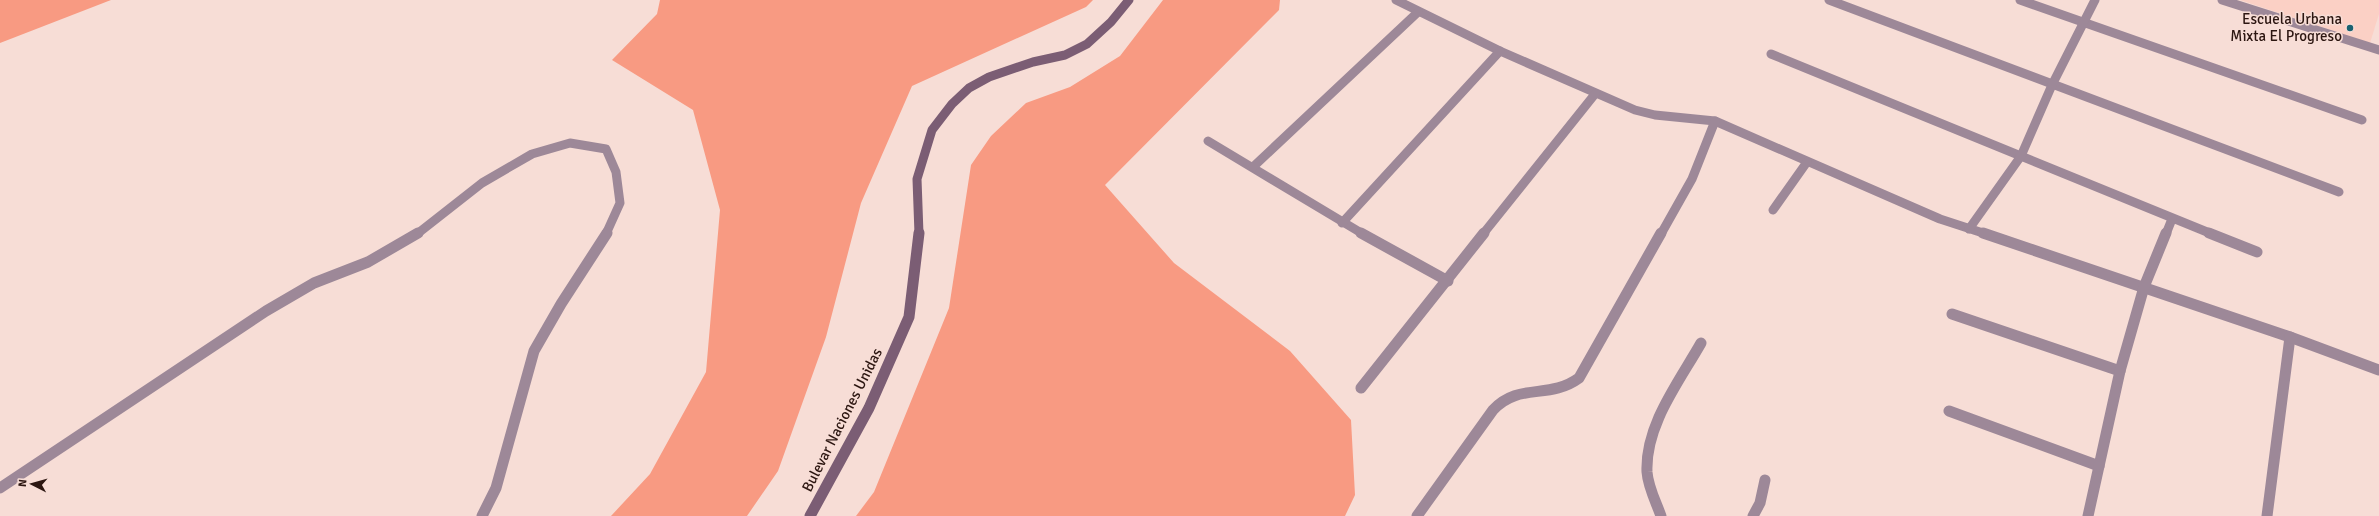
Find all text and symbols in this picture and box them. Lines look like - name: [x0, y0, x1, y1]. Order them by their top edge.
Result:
- place label: Escuela Urbana Mixta El Progreso: [2230, 10, 2342, 45]
- marker: Escuela Urbana Mixta El Progreso: [2345, 23, 2355, 33]
- street label: Bulevar Naciones Unidas: [798, 345, 886, 495]
- north arrow: [12, 464, 52, 504]
- text: N: [16, 479, 29, 487]

